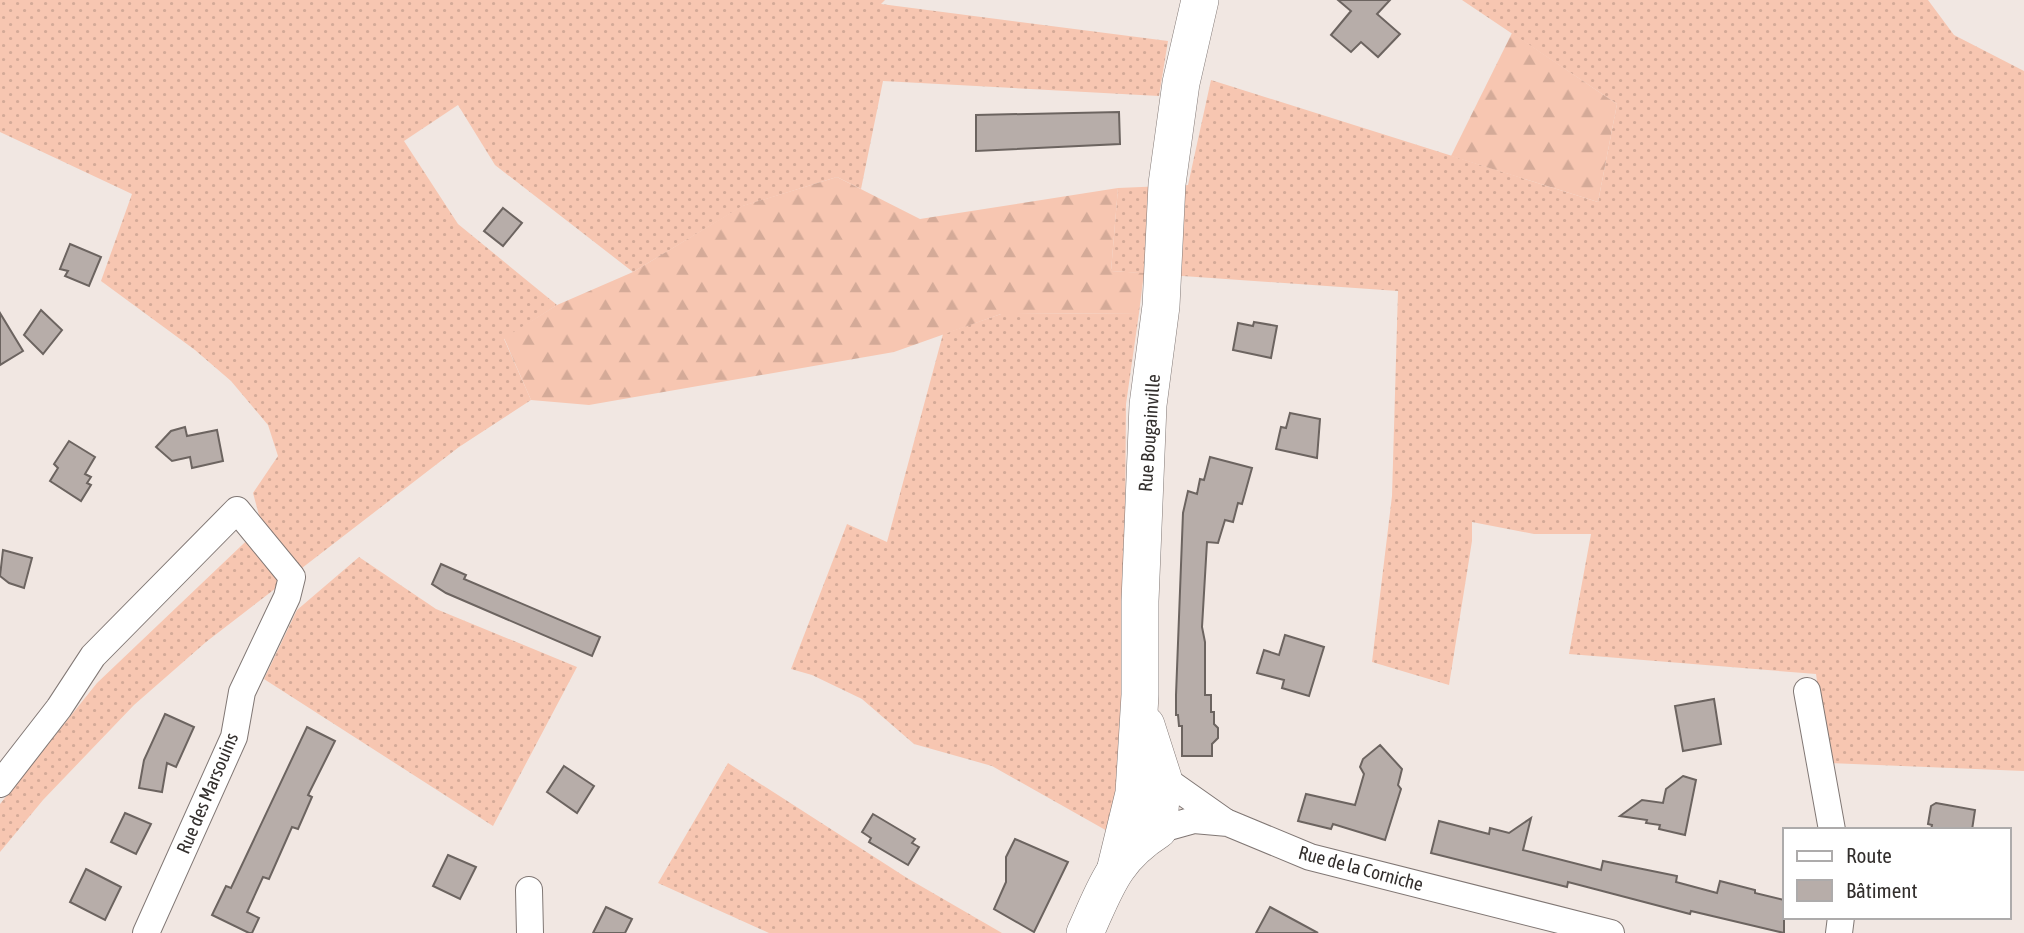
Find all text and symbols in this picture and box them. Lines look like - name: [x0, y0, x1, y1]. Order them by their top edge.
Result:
- street label: Rue Bougainville: [1134, 373, 1164, 493]
- street label: Rue des Marsouins: [172, 729, 242, 857]
- legend: [1783, 828, 2010, 919]
- street label: Rue de la Corniche: [1296, 841, 1426, 895]
- text: Route: [1846, 843, 1892, 867]
- text: Bâtiment: [1846, 878, 1917, 902]

